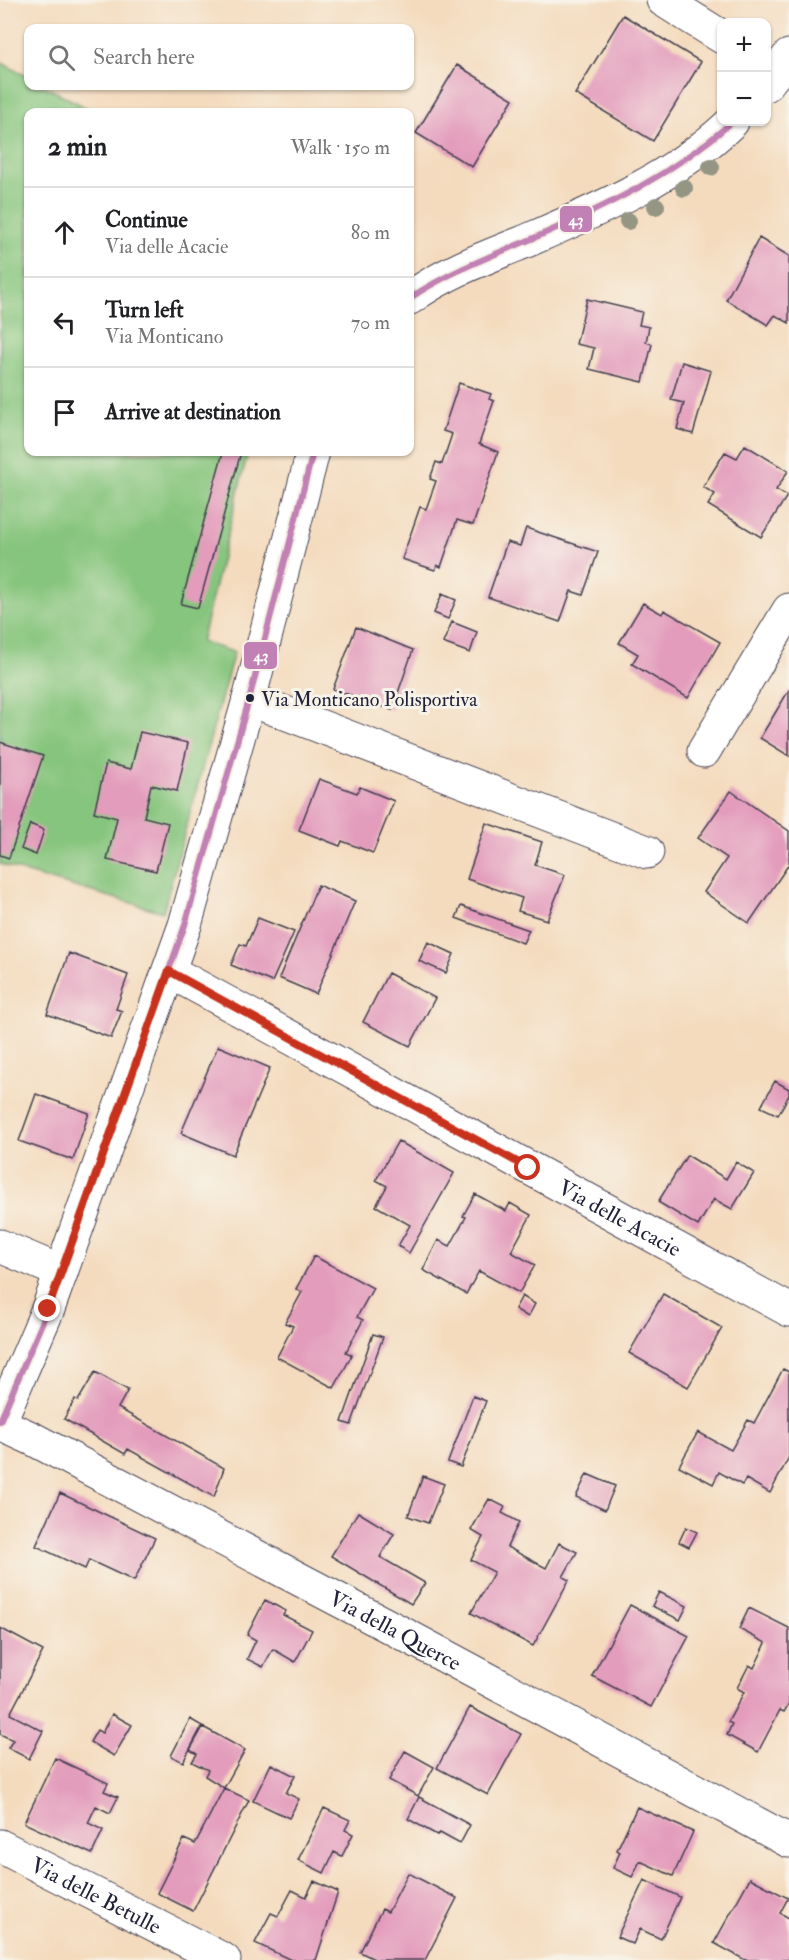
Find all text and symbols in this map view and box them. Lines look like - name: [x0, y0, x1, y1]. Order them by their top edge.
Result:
- map controls: [717, 18, 771, 126]
- button: +: [717, 18, 771, 72]
- search box: [24, 24, 414, 90]
- icon: search: [45, 41, 78, 74]
- text: Search here: [93, 43, 195, 71]
- button: −: [717, 72, 771, 126]
- text: 2 min: [48, 131, 107, 163]
- text: Walk · 150 m: [290, 135, 390, 160]
- line badge: 43: [559, 205, 593, 233]
- text: Continue: [105, 206, 188, 234]
- text: 43: [568, 210, 583, 230]
- icon: ahead: [48, 216, 81, 249]
- text: 80 m: [351, 220, 390, 245]
- text: Via delle Acacie: [105, 234, 228, 259]
- text: Turn left: [105, 296, 184, 324]
- icon: left: [48, 306, 81, 339]
- text: 70 m: [351, 310, 390, 335]
- text: Via Monticano: [105, 324, 224, 349]
- icon: arrive: [48, 396, 81, 429]
- text: Arrive at destination: [105, 398, 281, 426]
- line badge: 43: [243, 641, 278, 670]
- text: 43: [253, 646, 268, 666]
- place label: Via Monticano Polisportiva: [261, 687, 478, 713]
- marker: Via Monticano Polisportiva: [244, 692, 256, 704]
- route start: [514, 1154, 540, 1180]
- street label: Via delle Acacie: [553, 1174, 686, 1263]
- route end: [34, 1295, 60, 1321]
- street label: Via della Querce: [324, 1584, 466, 1677]
- street label: Via delle Betulle: [26, 1851, 166, 1941]

